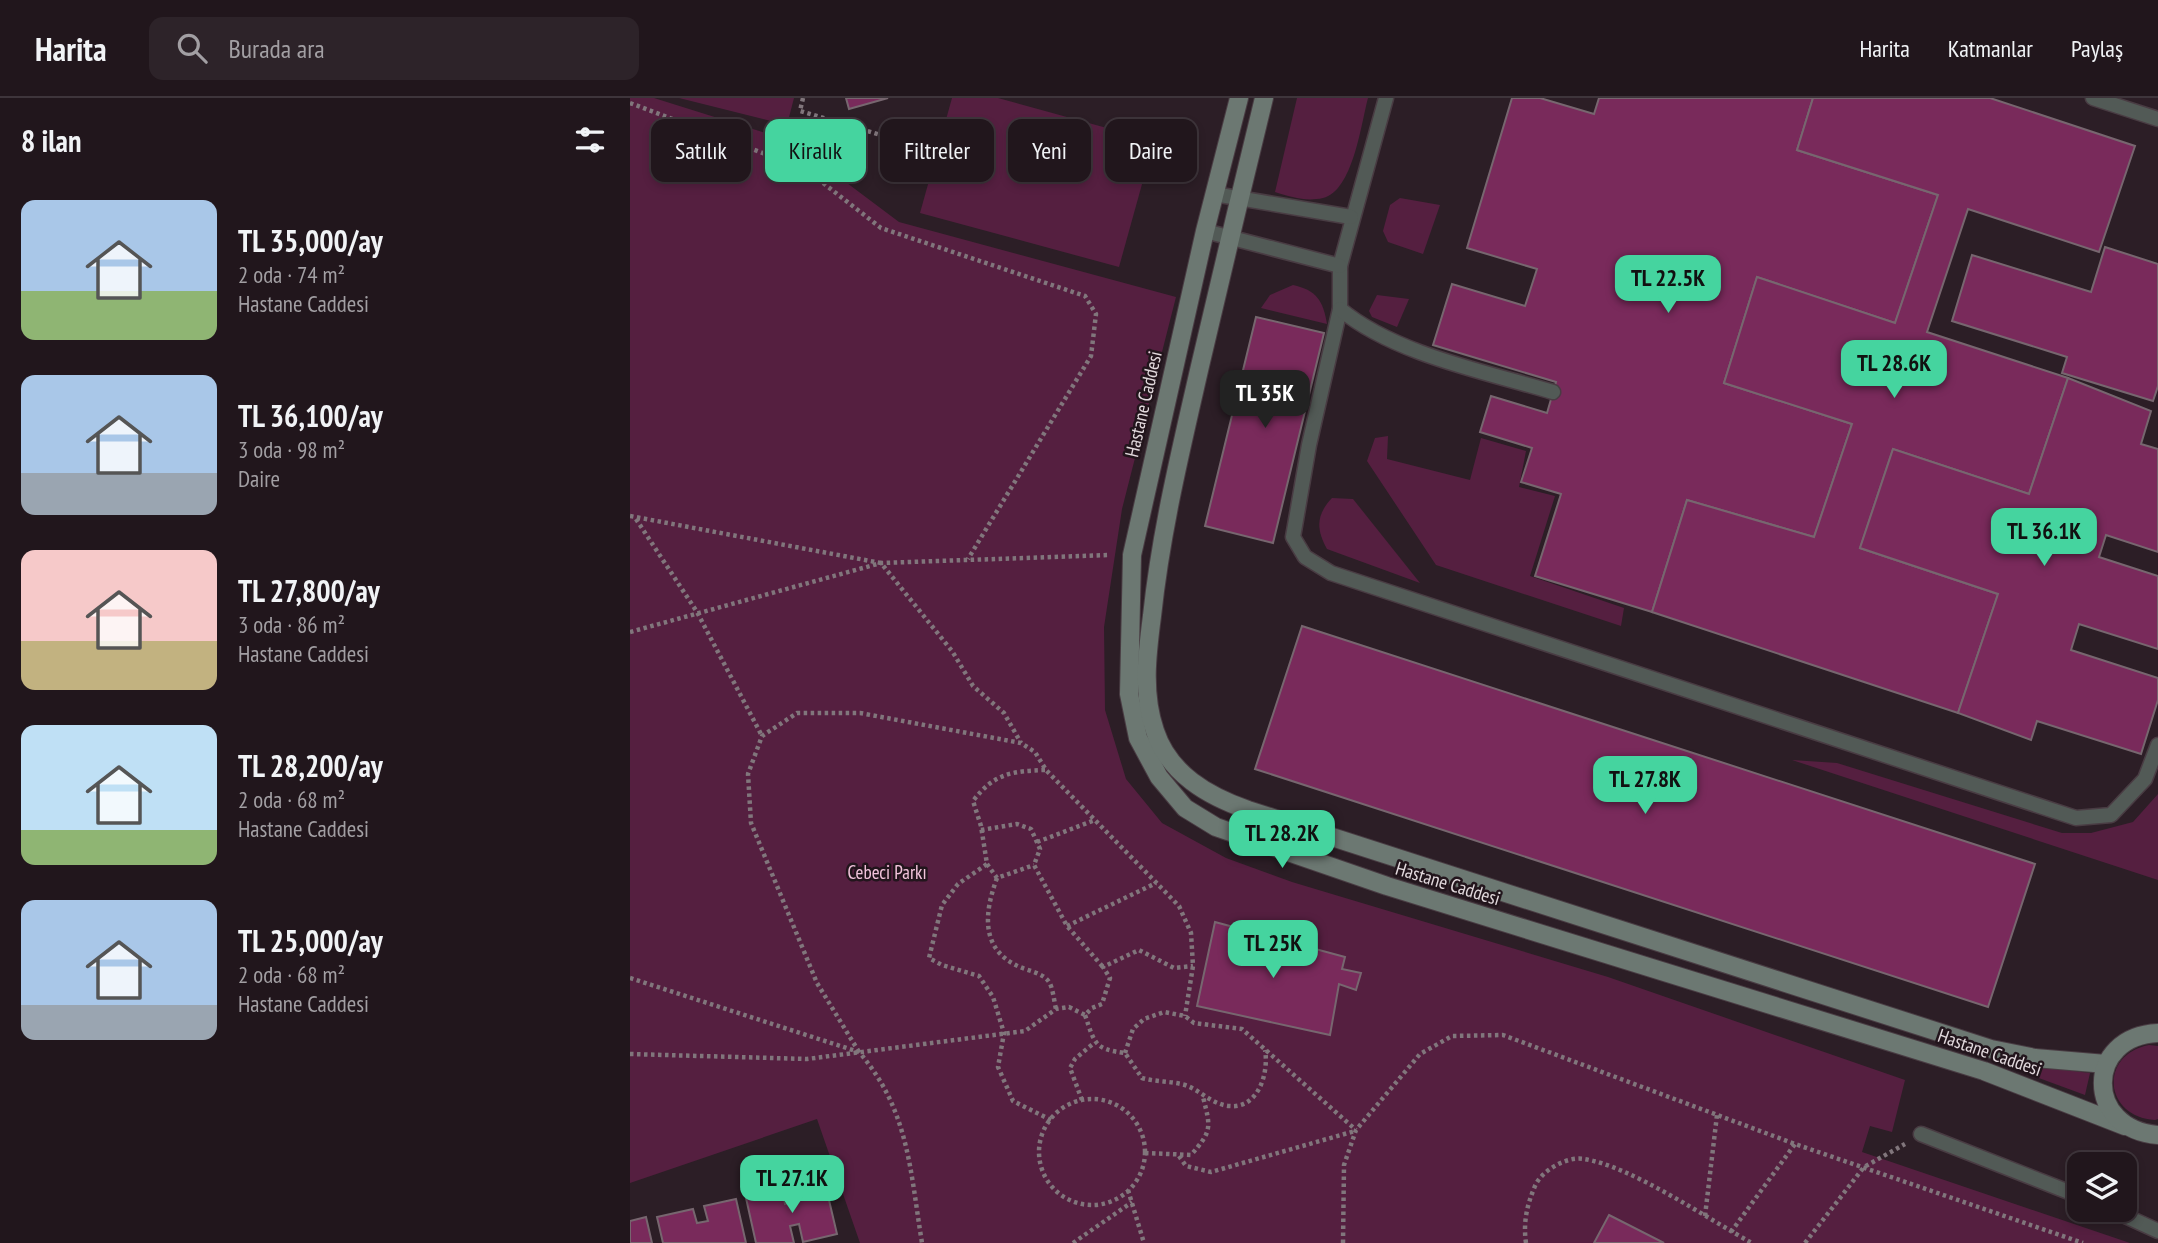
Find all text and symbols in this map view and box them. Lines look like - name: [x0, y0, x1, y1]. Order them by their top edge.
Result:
- search box: [149, 17, 639, 80]
- text: Harita: [35, 27, 107, 70]
- icon: search: [173, 29, 211, 67]
- text: Burada ara: [229, 32, 325, 65]
- text: Harita: [1859, 33, 1910, 64]
- text: Katmanlar: [1948, 33, 2033, 64]
- text: Paylaş: [2071, 33, 2123, 64]
- chip: Satılık: [651, 119, 751, 182]
- chip: Kiralık: [765, 119, 866, 182]
- chip: Filtreler: [880, 119, 994, 182]
- chip: Yeni: [1008, 119, 1091, 182]
- chip: Daire: [1105, 119, 1197, 182]
- text: 8 ilan: [21, 121, 81, 160]
- icon: filters: [571, 121, 609, 159]
- text: TL 35,000/ay: [238, 221, 383, 260]
- icon: home: [77, 228, 161, 312]
- pin: TL 22.5K: [1596, 256, 1740, 315]
- text: 2 oda · 74 m²: [238, 260, 345, 289]
- text: TL 22.5K: [1631, 263, 1705, 292]
- text: Hastane Caddesi: [238, 289, 369, 318]
- pin: TL 28.6K: [1822, 341, 1966, 400]
- text: TL 28.6K: [1857, 348, 1931, 377]
- street label: Hastane Caddesi: [1119, 349, 1167, 459]
- pin: TL 35K: [1208, 370, 1322, 430]
- text: TL 35K: [1236, 378, 1294, 407]
- text: TL 36,100/ay: [238, 396, 383, 435]
- icon: home: [77, 403, 161, 487]
- text: 3 oda · 98 m²: [238, 435, 345, 464]
- text: Daire: [238, 464, 280, 493]
- pin: TL 36.1K: [1972, 508, 2116, 568]
- text: TL 36.1K: [2007, 516, 2081, 545]
- text: TL 27,800/ay: [238, 571, 380, 610]
- icon: home: [77, 578, 161, 662]
- text: 3 oda · 86 m²: [238, 610, 345, 639]
- text: Hastane Caddesi: [238, 639, 369, 668]
- text: TL 28,200/ay: [238, 746, 383, 785]
- icon: home: [77, 753, 161, 837]
- pin: TL 27.8K: [1573, 756, 1717, 816]
- text: TL 27.8K: [1609, 764, 1681, 793]
- text: 2 oda · 68 m²: [238, 785, 345, 814]
- pin: TL 28.2K: [1210, 810, 1354, 870]
- text: Hastane Caddesi: [238, 814, 369, 843]
- text: TL 28.2K: [1245, 818, 1319, 847]
- street label: Hastane Caddesi: [1393, 856, 1503, 910]
- park label: Cebeci Parkı: [847, 860, 927, 884]
- pin: TL 25K: [1216, 920, 1330, 980]
- text: TL 25,000/ay: [238, 921, 383, 960]
- icon: home: [77, 928, 161, 1012]
- text: TL 25K: [1244, 928, 1302, 957]
- text: 2 oda · 68 m²: [238, 960, 345, 989]
- text: Hastane Caddesi: [238, 989, 369, 1018]
- street label: Hastane Caddesi: [1935, 1023, 2045, 1081]
- map controls: [2067, 1152, 2137, 1222]
- button: layers: [2067, 1152, 2137, 1222]
- pin: TL 27.1K: [720, 1156, 864, 1215]
- text: TL 27.1K: [756, 1163, 828, 1192]

